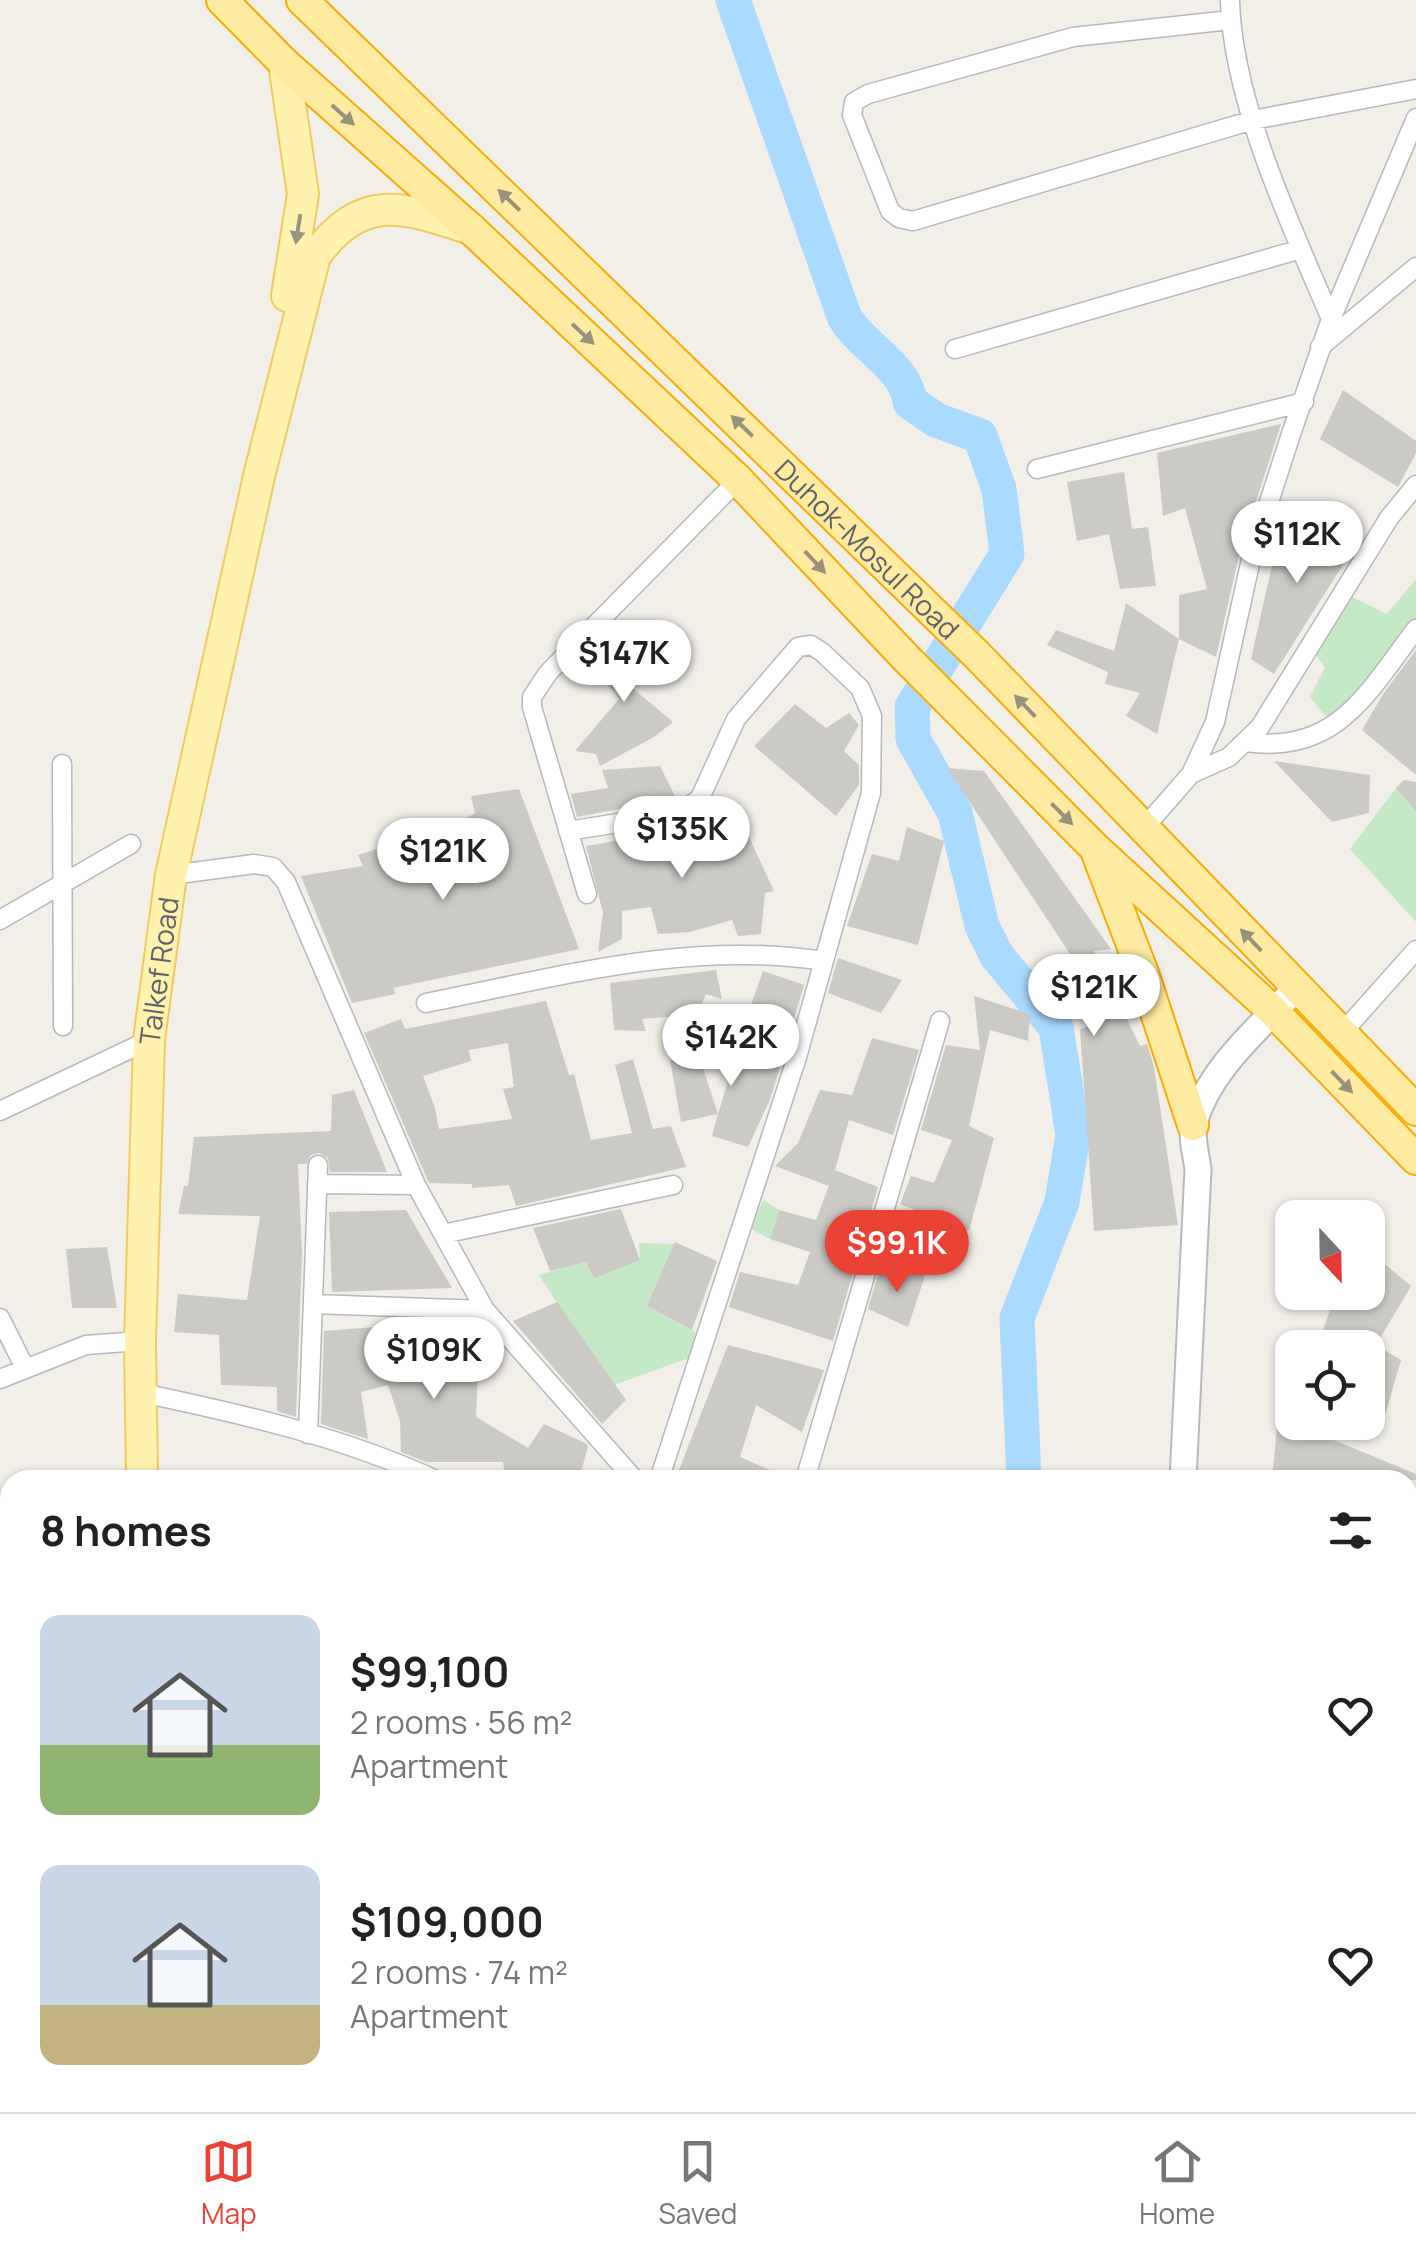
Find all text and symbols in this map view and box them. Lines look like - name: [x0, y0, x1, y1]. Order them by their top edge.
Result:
- one-way arrow: [330, 104, 355, 126]
- one-way arrow: [497, 189, 521, 212]
- one-way arrow: [289, 213, 305, 245]
- one-way arrow: [571, 322, 595, 345]
- one-way arrow: [731, 415, 755, 439]
- street label: Duhok-Mosul Road: [767, 450, 968, 647]
- pin: $112K: [1227, 501, 1367, 586]
- text: $112K: [1253, 511, 1341, 555]
- one-way arrow: [803, 550, 826, 574]
- pin: $147K: [554, 620, 694, 705]
- text: $147K: [578, 630, 670, 674]
- one-way arrow: [1014, 694, 1038, 718]
- pin: $135K: [612, 796, 752, 881]
- one-way arrow: [1049, 802, 1073, 825]
- text: $135K: [636, 806, 728, 850]
- pin: $121K: [373, 818, 513, 903]
- text: $121K: [399, 828, 487, 872]
- street label: Talkef Road: [130, 895, 187, 1047]
- one-way arrow: [1240, 928, 1263, 952]
- pin: $121K: [1024, 954, 1164, 1039]
- text: $121K: [1050, 964, 1138, 1008]
- pin: $142K: [661, 1004, 801, 1089]
- text: $142K: [684, 1014, 778, 1058]
- one-way arrow: [1330, 1069, 1353, 1093]
- north arrow: [1275, 1200, 1385, 1310]
- map controls: [1275, 1200, 1385, 1440]
- pin: $99.1K: [816, 1210, 978, 1295]
- text: $99.1K: [847, 1220, 947, 1264]
- pin: $109K: [364, 1317, 504, 1402]
- text: $109K: [386, 1327, 482, 1371]
- button: locate: [1275, 1330, 1385, 1440]
- text: 8 homes: [40, 1501, 212, 1559]
- icon: filters: [1323, 1503, 1378, 1558]
- text: $99,100: [350, 1642, 510, 1700]
- icon: home: [120, 1655, 240, 1775]
- icon: heart: [1323, 1688, 1378, 1743]
- text: 2 rooms · 56 m²: [350, 1700, 572, 1744]
- text: Apartment: [350, 1744, 508, 1788]
- text: $109,000: [350, 1892, 544, 1950]
- icon: home: [120, 1905, 240, 2025]
- icon: heart: [1323, 1938, 1378, 1993]
- text: 2 rooms · 74 m²: [350, 1950, 568, 1994]
- text: Apartment: [350, 1994, 508, 2038]
- tab: Map: [201, 2134, 257, 2232]
- tab: Saved: [659, 2134, 737, 2232]
- tab: Home: [1139, 2134, 1215, 2232]

